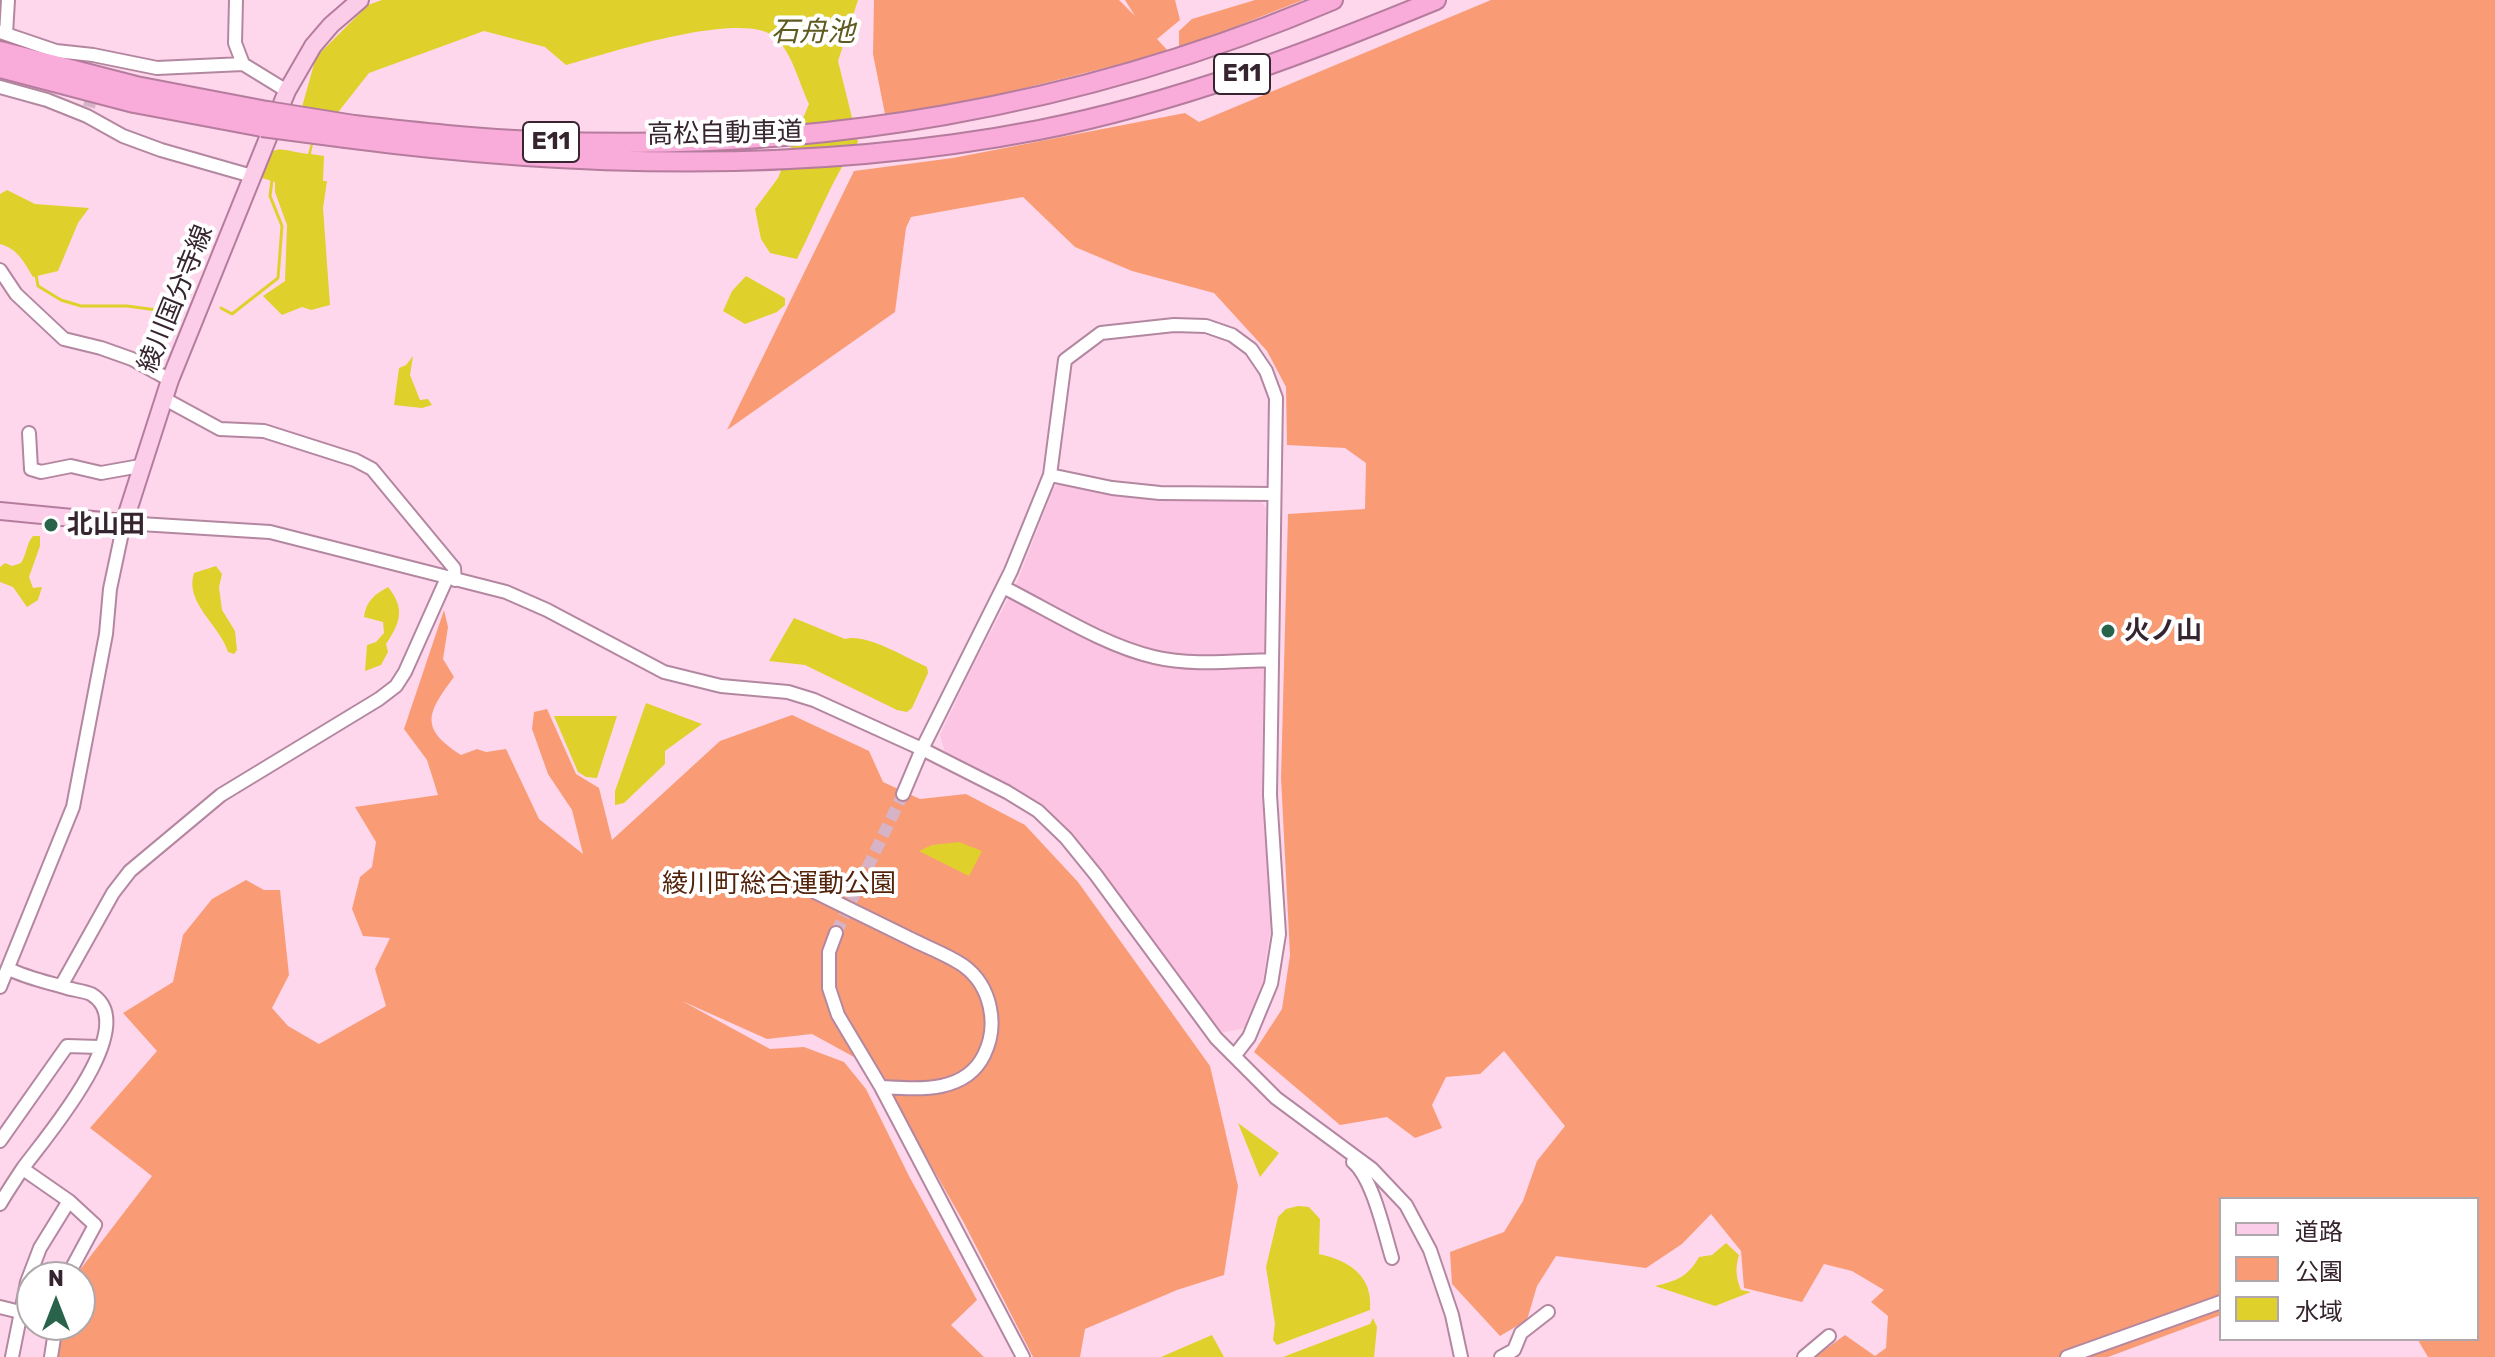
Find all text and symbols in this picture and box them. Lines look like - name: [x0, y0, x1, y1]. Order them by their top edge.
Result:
- water label: 石舟池: [771, 16, 855, 50]
- road number: E11: [1214, 54, 1270, 94]
- street label: 高松自動車道: [647, 117, 803, 151]
- road number: E11: [523, 122, 579, 162]
- street label: 綾川国分寺線: [132, 221, 220, 377]
- place label: 北山田: [67, 509, 145, 541]
- marker: 北山田: [42, 516, 60, 534]
- place label: 火ノ山: [2124, 615, 2202, 647]
- marker: 火ノ山: [2099, 622, 2117, 640]
- park label: 綾川町総合運動公園: [662, 868, 896, 900]
- legend: [2219, 1197, 2479, 1341]
- text: 道路: [2295, 1218, 2343, 1246]
- text: 公園: [2295, 1258, 2343, 1286]
- north arrow: [16, 1261, 96, 1341]
- text: N: [48, 1265, 64, 1292]
- text: 水域: [2295, 1298, 2343, 1326]

